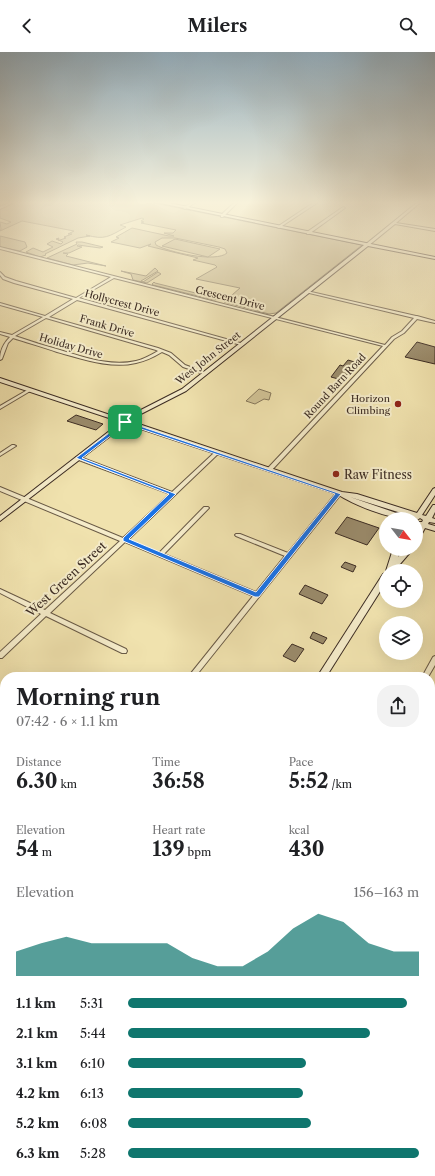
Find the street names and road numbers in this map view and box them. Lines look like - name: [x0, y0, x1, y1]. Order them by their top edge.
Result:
- street label: Crescent Drive: [194, 283, 266, 313]
- street label: Hollycrest Drive: [83, 287, 161, 319]
- street label: Frank Drive: [78, 312, 136, 340]
- street label: West John Street: [172, 328, 244, 388]
- street label: Holiday Drive: [38, 331, 105, 361]
- street label: Round Barn Road: [301, 351, 369, 421]
- street label: West Green Street: [22, 537, 110, 621]

